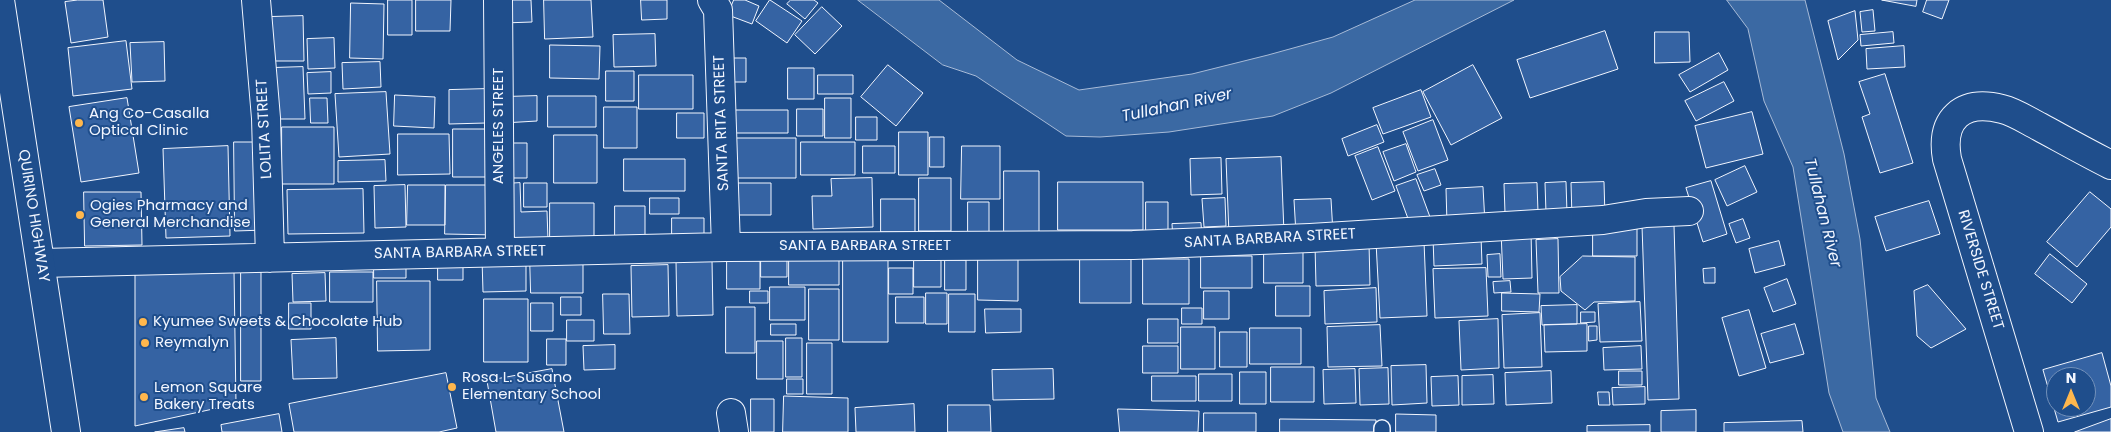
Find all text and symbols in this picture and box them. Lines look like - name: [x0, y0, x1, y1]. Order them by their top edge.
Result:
- street label: SANTA RITA STREET: [711, 55, 733, 191]
- street label: ANGELES STREET: [490, 68, 508, 184]
- street label: LOLITA STREET: [253, 78, 277, 180]
- water label: Tullahan River: [1120, 85, 1234, 127]
- place label: Ang Co-Casalla Optical Clinic: [89, 105, 210, 140]
- marker: Ang Co-Casalla Optical Clinic: [73, 117, 85, 129]
- street label: QUIRINO HIGHWAY: [14, 148, 52, 284]
- water label: Tullahan River: [1799, 156, 1845, 270]
- place label: Ogies Pharmacy and General Merchandise: [90, 197, 251, 232]
- street label: RIVERSIDE STREET: [1953, 208, 2007, 332]
- marker: Ogies Pharmacy and General Merchandise: [74, 209, 86, 221]
- street label: SANTA BARBARA STREET: [1184, 226, 1356, 252]
- street label: SANTA BARBARA STREET: [779, 237, 951, 255]
- street label: SANTA BARBARA STREET: [374, 242, 546, 264]
- place label: Kyumee Sweets & Chocolate Hub: [153, 313, 402, 331]
- marker: Kyumee Sweets & Chocolate Hub: [137, 316, 149, 328]
- place label: Reymalyn: [155, 334, 229, 352]
- marker: Reymalyn: [139, 337, 151, 349]
- north arrow: [2046, 367, 2096, 417]
- text: N: [2066, 368, 2076, 388]
- place label: Rosa L. Susano Elementary School: [462, 369, 601, 404]
- place label: Lemon Square Bakery Treats: [154, 379, 262, 414]
- marker: Rosa L. Susano Elementary School: [446, 381, 458, 393]
- marker: Lemon Square Bakery Treats: [138, 391, 150, 403]

